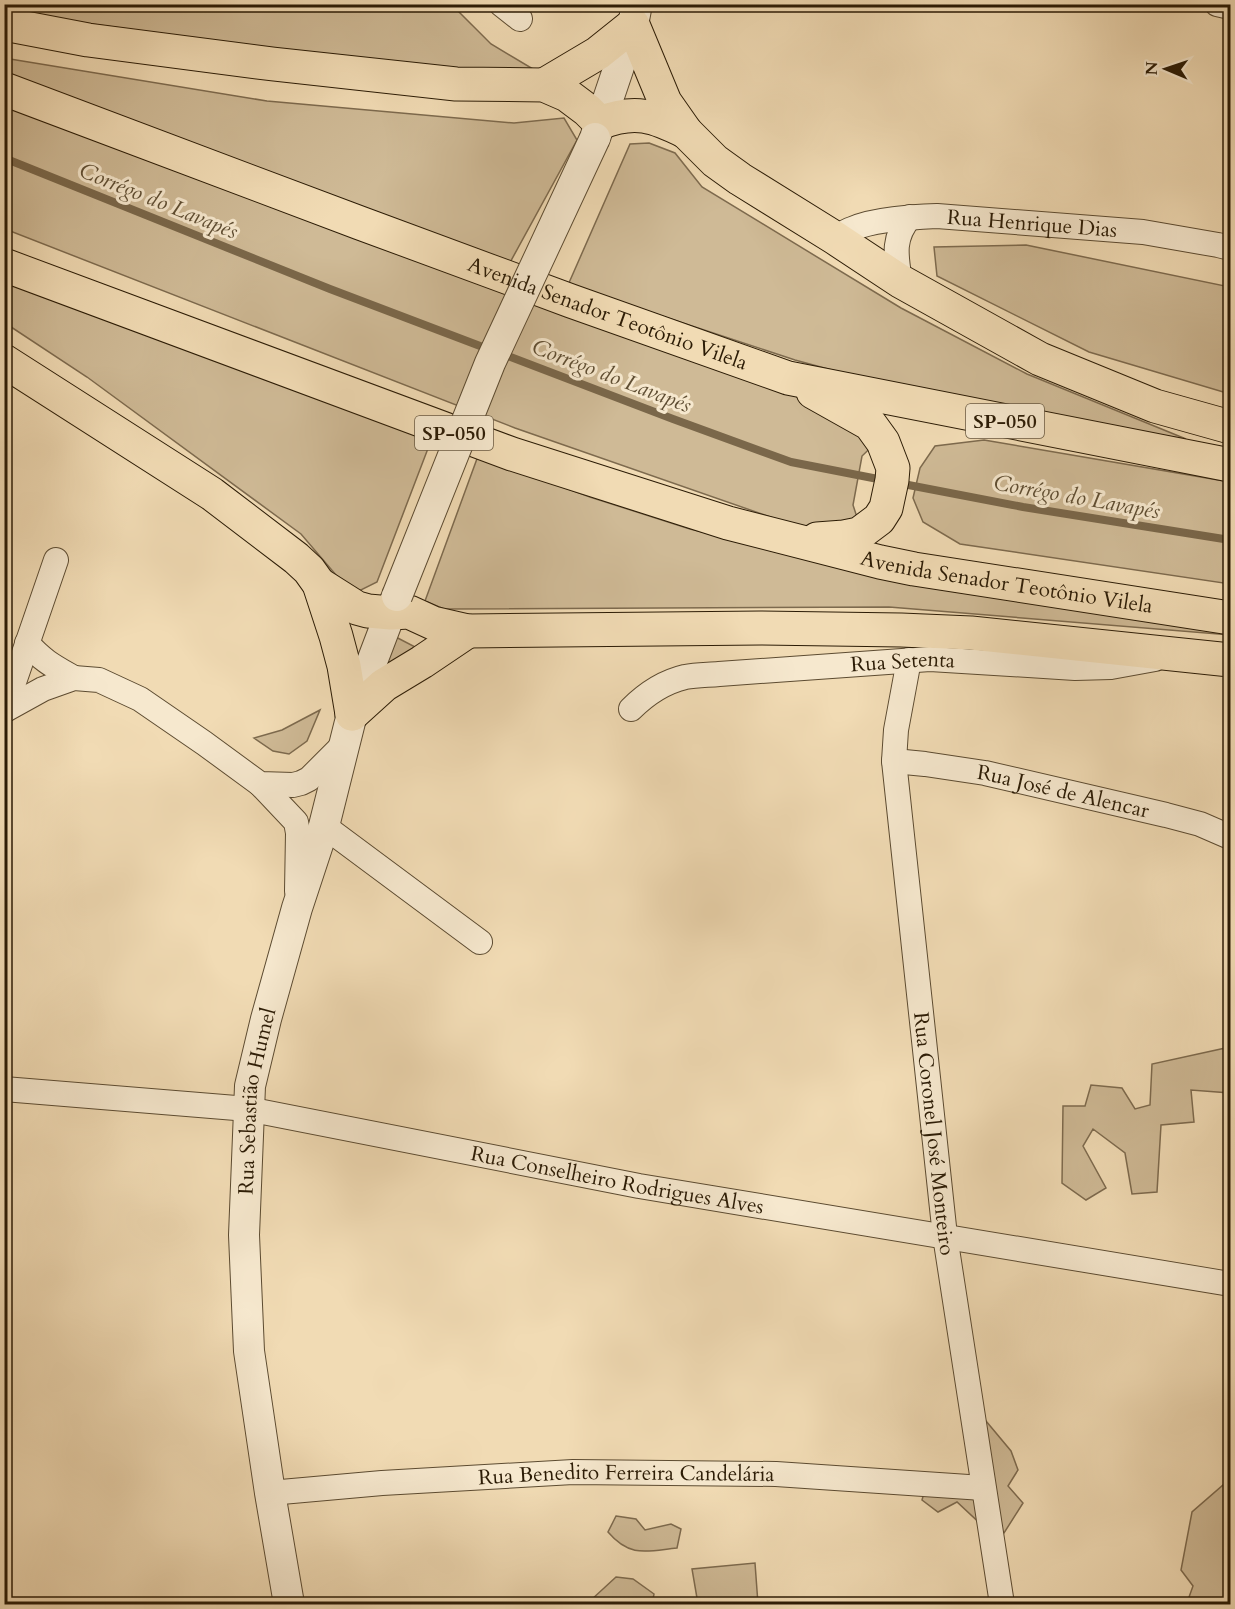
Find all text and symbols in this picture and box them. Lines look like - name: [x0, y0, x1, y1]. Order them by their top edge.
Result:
- north arrow: [1136, 39, 1196, 99]
- text: N: [1141, 61, 1163, 76]
- water label: Corrégo do Lavapés: [75, 155, 243, 247]
- street label: Rua Henrique Dias: [946, 203, 1118, 245]
- street label: Avenida Senador Teotônio Vilela: [463, 250, 751, 377]
- water label: Corrégo do Lavapés: [528, 332, 696, 420]
- road number: SP-050: [966, 404, 1044, 438]
- road number: SP-050: [415, 416, 493, 450]
- water label: Corrégo do Lavapés: [991, 468, 1163, 526]
- street label: Avenida Senador Teotônio Vilela: [857, 544, 1155, 621]
- street label: Rua Setenta: [850, 645, 956, 680]
- street label: Rua José de Alencar: [975, 758, 1152, 826]
- street label: Rua Sebastião Humel: [232, 1005, 283, 1195]
- street label: Rua Coronel José Monteiro: [906, 1010, 962, 1257]
- street label: Rua Conselheiro Rodrigues Alves: [468, 1139, 766, 1221]
- street label: Rua Benedito Ferreira Candelária: [477, 1458, 775, 1492]

